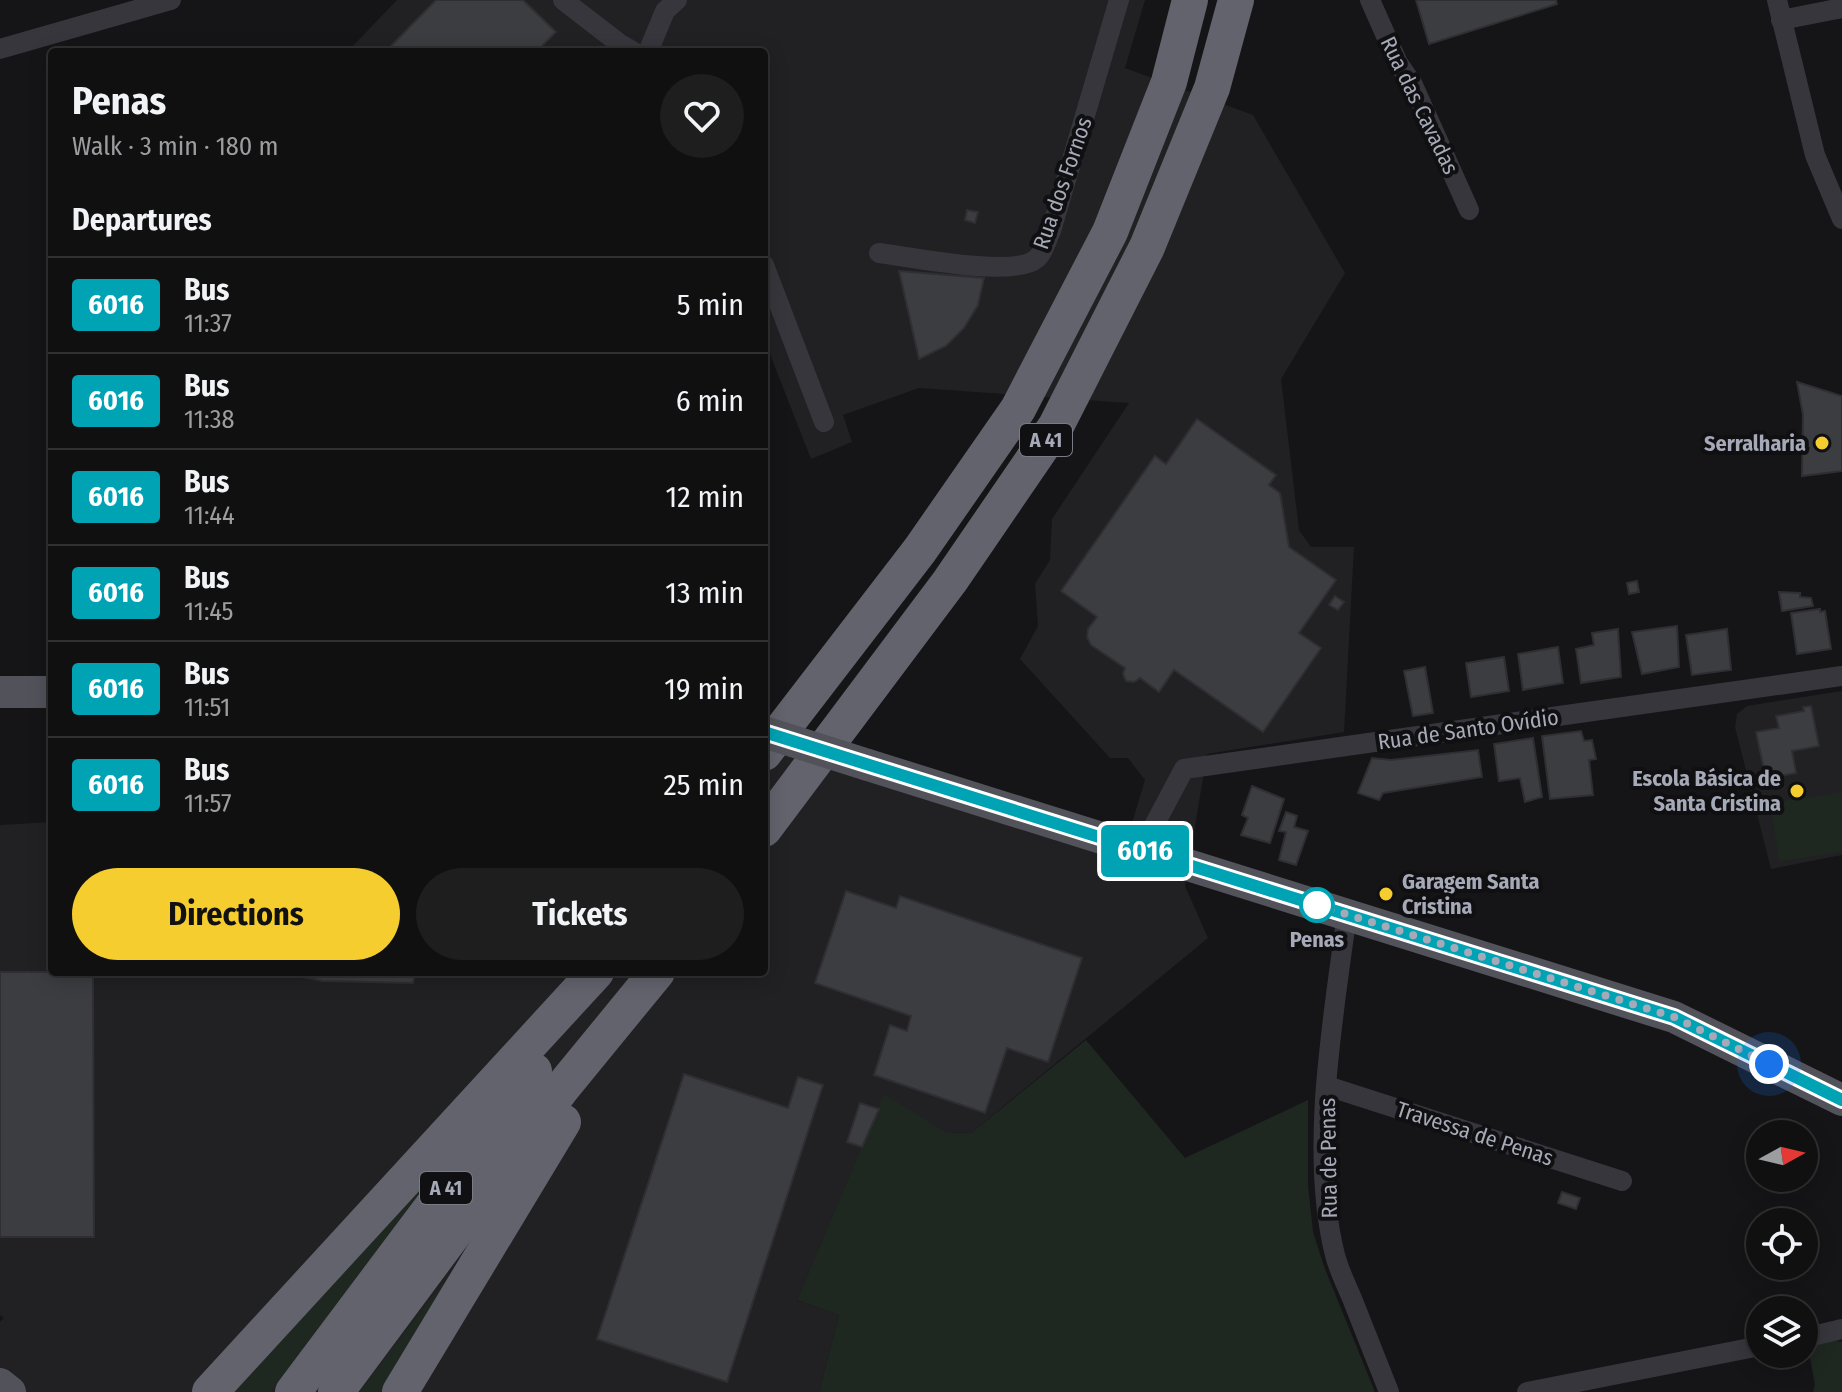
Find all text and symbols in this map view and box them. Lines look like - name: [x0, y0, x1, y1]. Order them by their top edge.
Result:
- street label: Rua das Cavadas: [1375, 32, 1465, 179]
- button: heart: [660, 74, 744, 158]
- text: Penas: [72, 78, 166, 124]
- street label: Rua dos Fornos: [1027, 113, 1098, 253]
- text: Walk · 3 min · 180 m: [72, 131, 279, 162]
- text: Departures: [72, 202, 212, 238]
- text: Bus: [184, 272, 229, 308]
- text: 5 min: [677, 287, 744, 323]
- text: 6016: [88, 288, 144, 321]
- text: 11:37: [184, 308, 232, 339]
- text: Bus: [184, 368, 229, 404]
- text: 6 min: [676, 383, 744, 419]
- text: 6016: [88, 384, 144, 417]
- text: 11:38: [184, 404, 234, 435]
- road number: A 41: [1020, 424, 1072, 456]
- place label: Serralharia: [1704, 430, 1806, 457]
- marker: Serralharia: [1813, 434, 1831, 452]
- text: Bus: [184, 464, 229, 500]
- text: 12 min: [666, 479, 744, 515]
- text: 6016: [88, 480, 144, 513]
- text: 11:44: [184, 500, 234, 531]
- text: Bus: [184, 560, 229, 596]
- text: 13 min: [665, 575, 744, 611]
- text: 6016: [88, 576, 144, 609]
- text: 11:45: [184, 596, 234, 627]
- text: Bus: [184, 656, 229, 692]
- text: 19 min: [664, 671, 744, 707]
- text: 6016: [88, 672, 144, 705]
- text: 11:51: [184, 692, 230, 723]
- street label: Rua de Santo Ovídio: [1376, 703, 1560, 756]
- text: Bus: [184, 752, 229, 788]
- place label: Escola Básica de Santa Cristina: [1632, 765, 1781, 817]
- text: 25 min: [664, 767, 744, 803]
- text: 6016: [88, 768, 144, 801]
- marker: Escola Básica de Santa Cristina: [1788, 782, 1806, 800]
- text: 11:57: [184, 788, 231, 819]
- line badge: 6016: [1089, 825, 1201, 877]
- text: 6016: [1117, 834, 1173, 867]
- button: Directions: [72, 868, 400, 960]
- button: Tickets: [416, 868, 744, 960]
- place label: Garagem Santa Cristina: [1402, 868, 1539, 920]
- marker: Garagem Santa Cristina: [1377, 885, 1395, 903]
- marker: Penas: [1300, 888, 1334, 922]
- place label: Penas: [1290, 926, 1345, 953]
- your location: [1749, 1044, 1789, 1084]
- street label: Travessa de Penas: [1393, 1095, 1557, 1172]
- street label: Rua de Penas: [1314, 1097, 1343, 1219]
- north arrow: [1746, 1120, 1818, 1192]
- map controls: [1746, 1120, 1818, 1368]
- road number: A 41: [420, 1172, 472, 1204]
- button: locate: [1746, 1208, 1818, 1280]
- button: layers: [1746, 1296, 1818, 1368]

